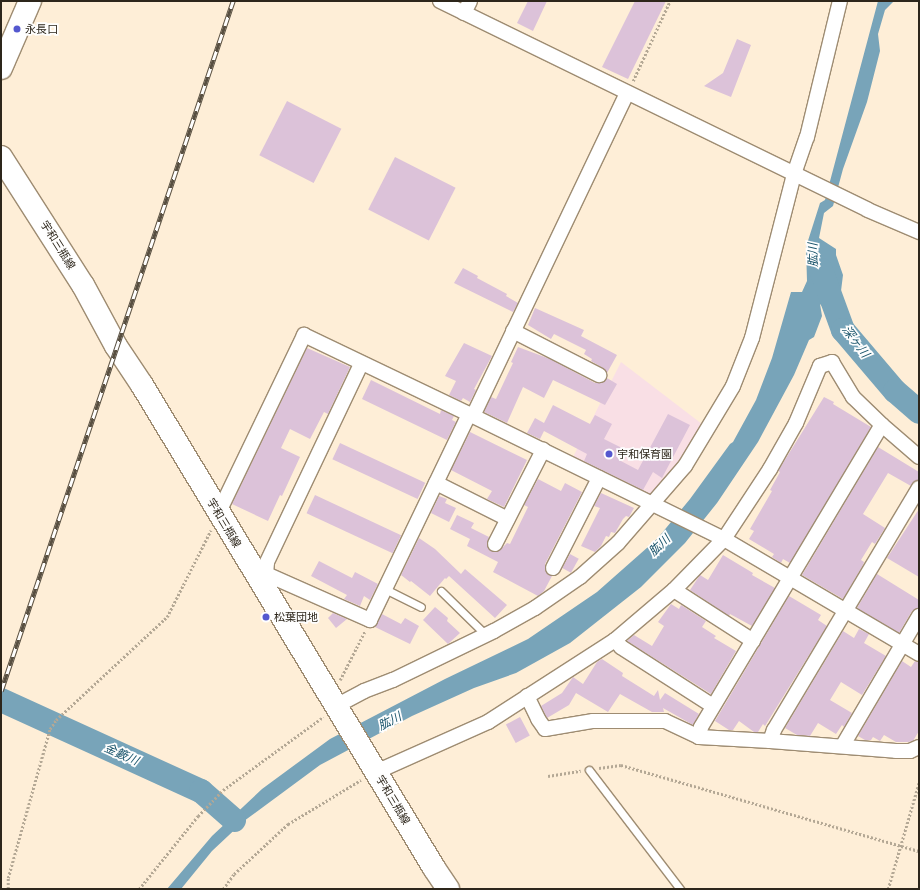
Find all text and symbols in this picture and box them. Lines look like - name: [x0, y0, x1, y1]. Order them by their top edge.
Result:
- place label: 永長口: [25, 22, 58, 36]
- marker: 永長口: [12, 24, 22, 34]
- street label: 宇和三瓶線: [38, 218, 78, 272]
- water label: 肱川: [807, 243, 821, 267]
- water label: 深ヶ川: [838, 323, 872, 361]
- place label: 宇和保育園: [617, 447, 672, 461]
- marker: 宇和保育園: [604, 449, 614, 459]
- street label: 宇和三瓶線: [204, 496, 244, 550]
- water label: 肱川: [646, 532, 674, 560]
- place label: 松葉団地: [274, 610, 318, 624]
- marker: 松葉団地: [261, 612, 271, 622]
- water label: 肱川: [376, 710, 404, 734]
- water label: 金籔川: [102, 741, 140, 769]
- street label: 宇和三瓶線: [373, 773, 413, 827]

